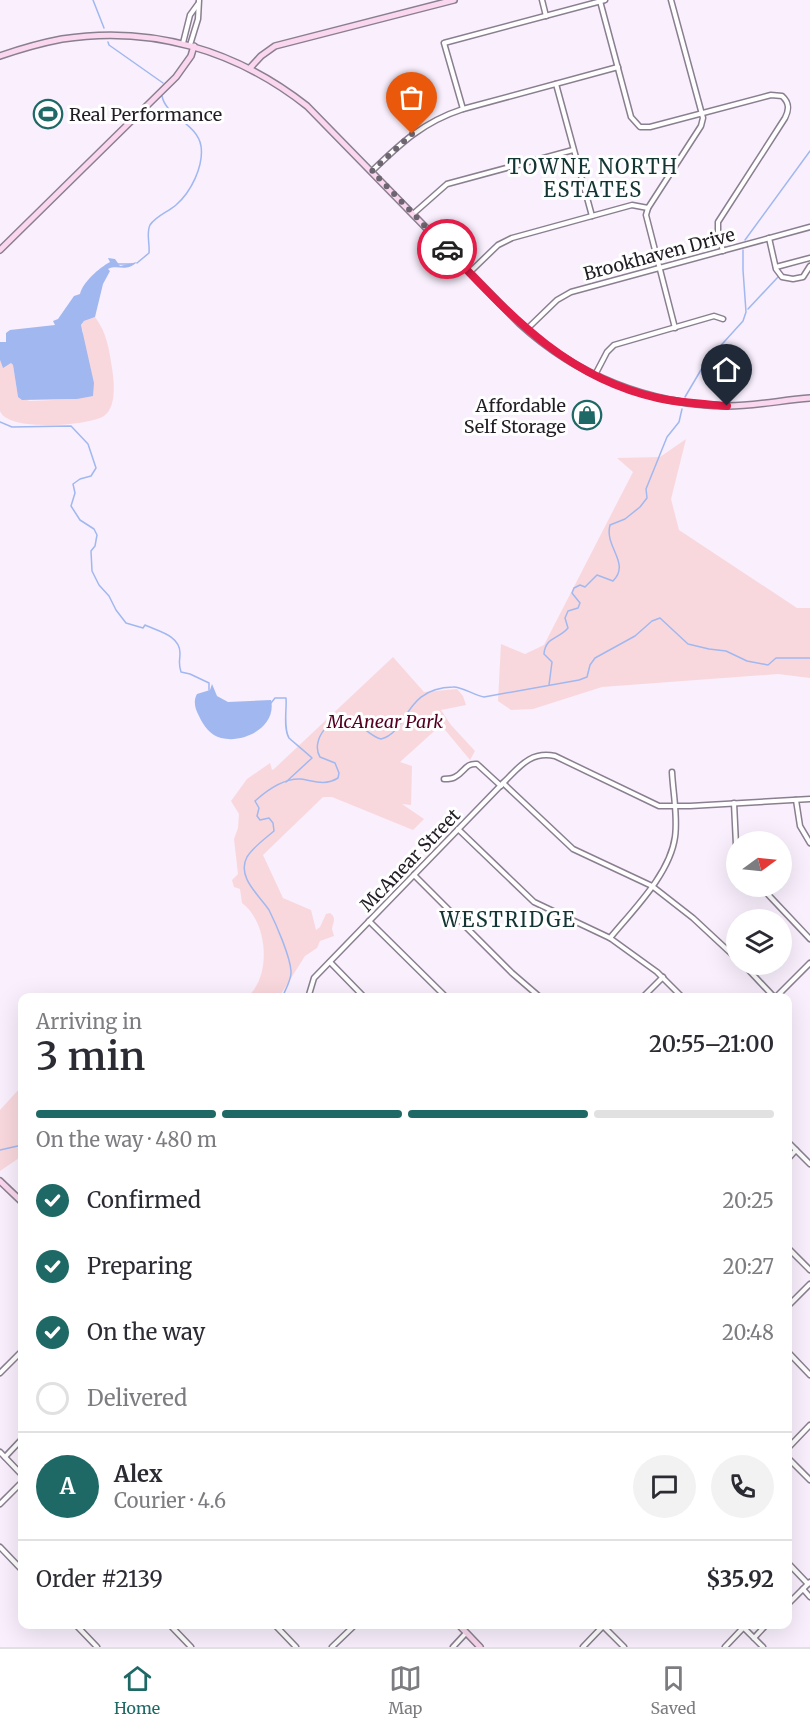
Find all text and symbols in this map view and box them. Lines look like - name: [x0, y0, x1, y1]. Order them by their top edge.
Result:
- pin: [386, 72, 437, 134]
- icon: bag: [395, 81, 428, 114]
- sports icon: Real Performance: [32, 98, 64, 130]
- place label: Real Performance: [69, 103, 222, 126]
- district label: TOWNE NORTH ESTATES: [507, 154, 679, 202]
- courier: [417, 219, 477, 279]
- street label: Brookhaven Drive: [581, 223, 737, 285]
- icon: car: [431, 233, 464, 266]
- pin: [701, 344, 752, 406]
- icon: home: [710, 353, 743, 386]
- place label: Affordable Self Storage: [464, 394, 566, 438]
- shop icon: Affordable Self Storage: [571, 399, 603, 431]
- park label: McAnear Park: [326, 710, 443, 733]
- street label: McAnear Street: [355, 804, 465, 916]
- north arrow: [726, 831, 792, 897]
- map controls: [726, 831, 792, 975]
- district label: WESTRIDGE: [439, 907, 576, 932]
- button: layers: [726, 909, 792, 975]
- text: Arriving in: [36, 1009, 142, 1034]
- text: 20:55–21:00: [649, 1030, 774, 1058]
- text: 3 min: [36, 1032, 145, 1081]
- text: On the way · 480 m: [36, 1127, 217, 1152]
- icon: check: [36, 1184, 69, 1217]
- text: Confirmed: [87, 1186, 201, 1214]
- text: 20:25: [723, 1188, 774, 1213]
- icon: check: [36, 1250, 69, 1283]
- text: Preparing: [87, 1252, 192, 1280]
- text: 20:27: [723, 1254, 774, 1279]
- icon: check: [36, 1316, 69, 1349]
- text: On the way: [87, 1318, 205, 1346]
- text: 20:48: [722, 1320, 774, 1345]
- text: Delivered: [87, 1384, 187, 1412]
- button: chat: [633, 1455, 696, 1518]
- button: phone: [711, 1455, 774, 1518]
- text: Alex: [114, 1460, 163, 1488]
- text: A: [60, 1472, 75, 1500]
- text: Courier · 4.6: [114, 1488, 226, 1513]
- text: Order #2139: [36, 1565, 163, 1593]
- text: $35.92: [706, 1565, 774, 1593]
- tab: Home: [114, 1662, 160, 1718]
- tab: Map: [388, 1662, 422, 1718]
- tab: Saved: [651, 1662, 696, 1718]

